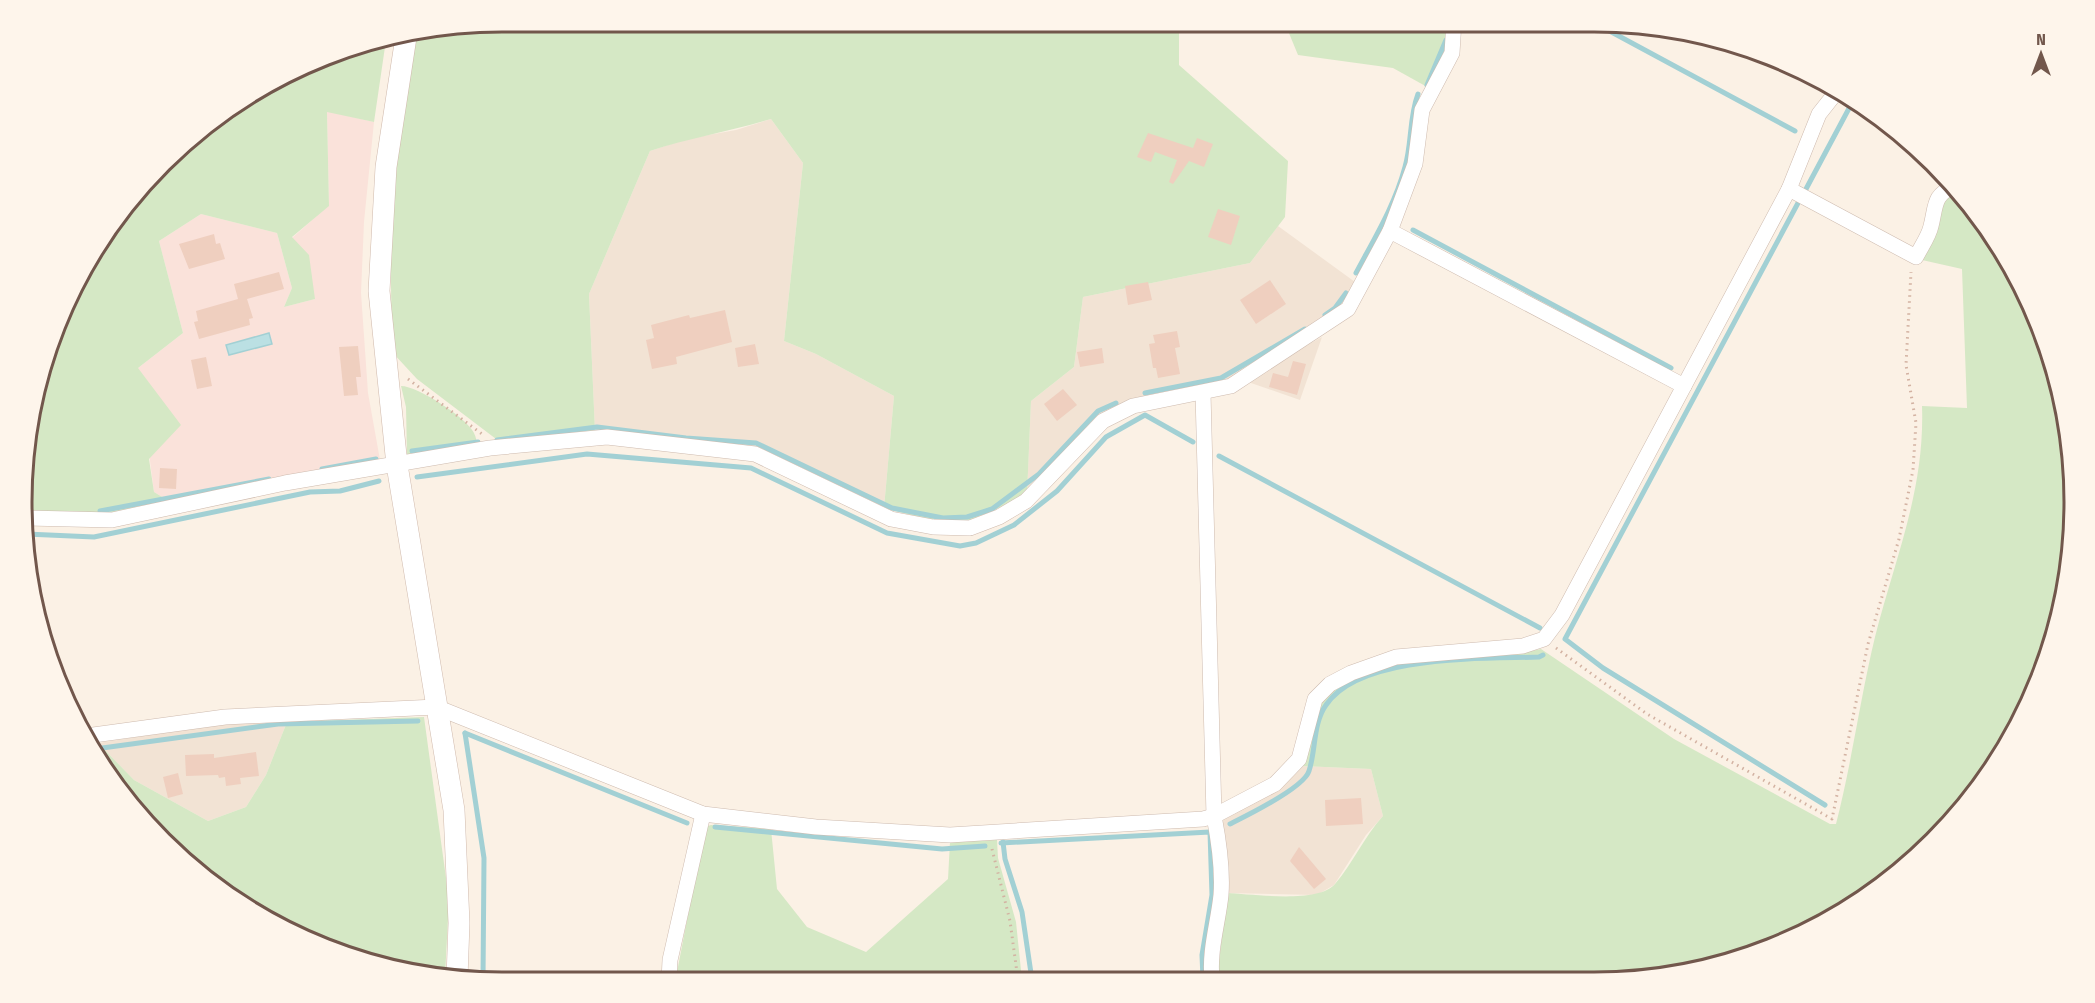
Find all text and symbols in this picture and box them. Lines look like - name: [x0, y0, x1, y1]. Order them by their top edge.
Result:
- north arrow: [2011, 24, 2071, 84]
- text: N: [2036, 30, 2046, 49]

